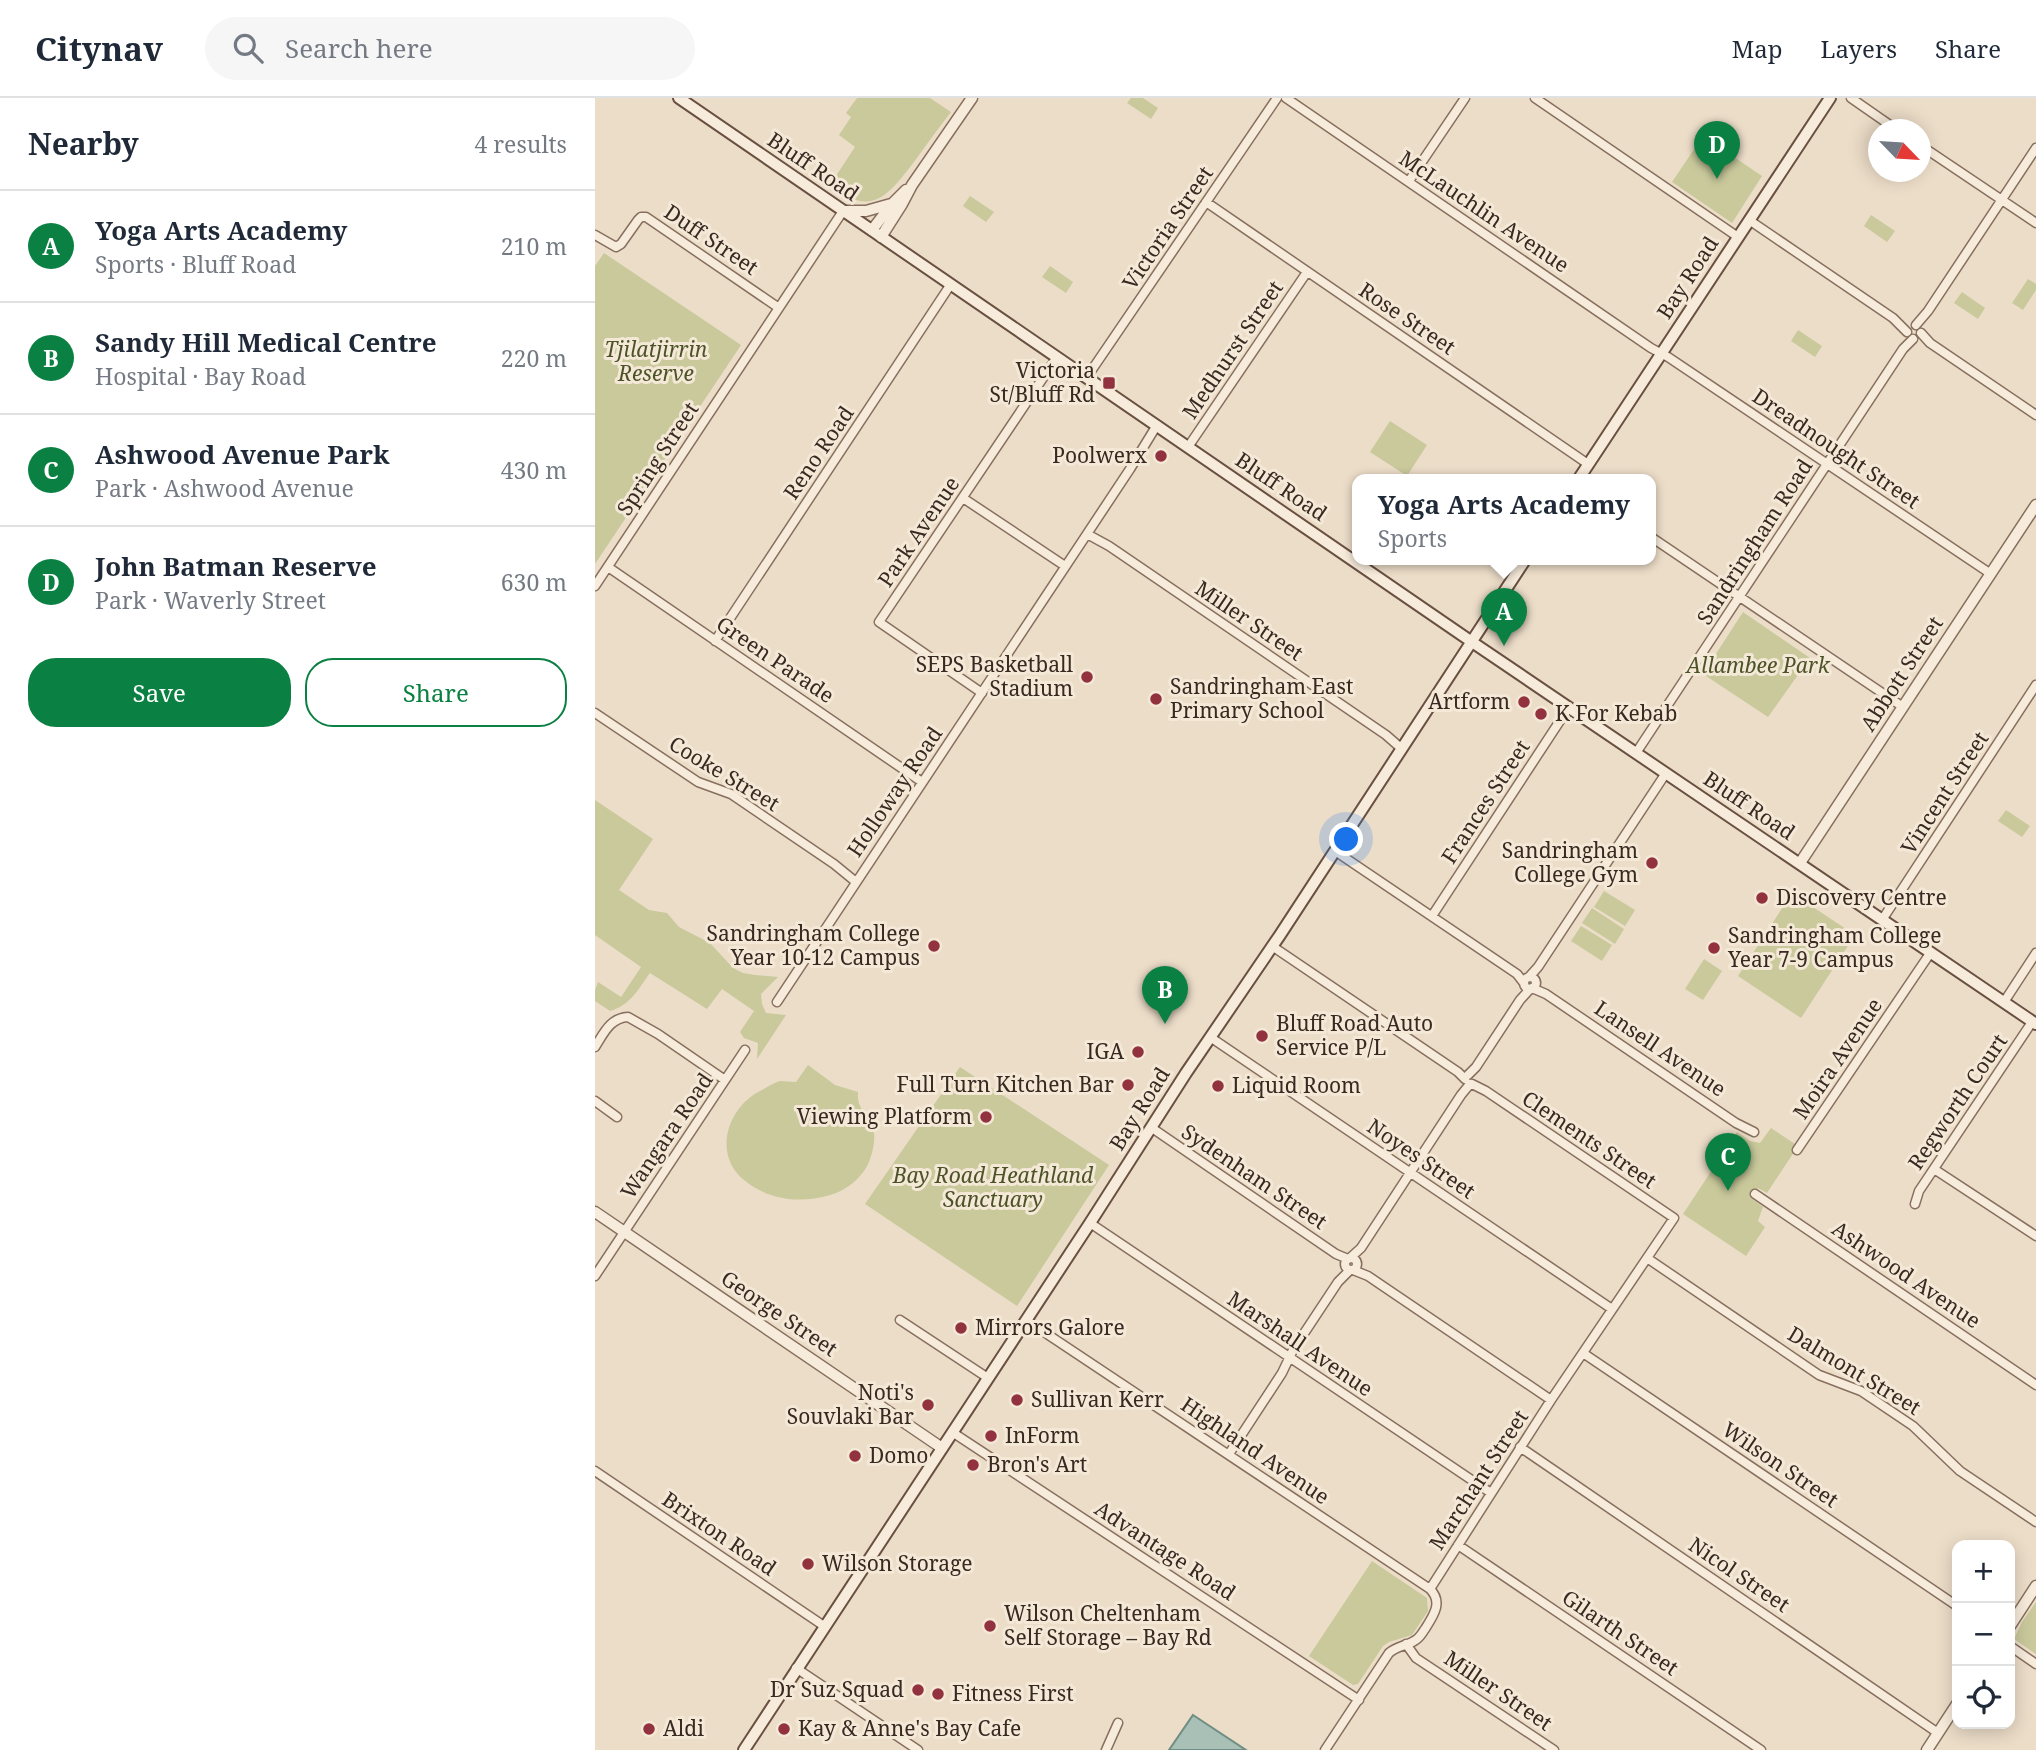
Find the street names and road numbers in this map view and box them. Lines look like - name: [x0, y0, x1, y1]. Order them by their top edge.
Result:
- street label: Bluff Road: [762, 125, 865, 207]
- street label: McLauchlin Avenue: [1394, 144, 1575, 278]
- street label: Victoria Street: [1116, 160, 1219, 295]
- street label: Duff Street: [659, 198, 764, 281]
- street label: Bay Road: [1650, 231, 1724, 324]
- street label: Medhurst Street: [1175, 275, 1289, 424]
- street label: Rose Street: [1354, 276, 1461, 361]
- street label: Dreadnought Street: [1747, 382, 1926, 515]
- street label: Spring Street: [610, 396, 704, 521]
- street label: Reno Road: [777, 400, 860, 505]
- street label: Bluff Road: [1230, 445, 1333, 527]
- street label: Sandringham Road: [1690, 453, 1818, 630]
- street label: Park Avenue: [871, 471, 965, 592]
- street label: Miller Street: [1190, 574, 1309, 667]
- street label: Green Parade: [711, 609, 840, 709]
- street label: Abbott Street: [1854, 611, 1949, 736]
- street label: Holloway Road: [840, 721, 948, 862]
- street label: Vincent Street: [1894, 726, 1994, 859]
- street label: Cooke Street: [664, 729, 785, 817]
- street label: Frances Street: [1435, 734, 1536, 869]
- street label: Bluff Road: [1698, 764, 1801, 846]
- street label: Moira Avenue: [1786, 992, 1888, 1124]
- street label: Lansell Avenue: [1589, 994, 1732, 1102]
- street label: Regworth Court: [1901, 1028, 2013, 1175]
- street label: Bay Road: [1103, 1061, 1176, 1155]
- street label: Wangara Road: [614, 1067, 719, 1204]
- street label: Clements Street: [1517, 1084, 1662, 1194]
- street label: Noyes Street: [1362, 1112, 1481, 1205]
- street label: Sydenham Street: [1176, 1117, 1333, 1235]
- street label: Ashwood Avenue: [1827, 1214, 1986, 1334]
- street label: George Street: [716, 1264, 843, 1362]
- street label: Marshall Avenue: [1222, 1284, 1379, 1402]
- street label: Dalmont Street: [1783, 1319, 1926, 1421]
- street label: Highland Avenue: [1176, 1390, 1335, 1510]
- street label: Marchant Street: [1422, 1404, 1534, 1555]
- street label: Wilson Street: [1717, 1415, 1844, 1513]
- street label: Brixton Road: [657, 1485, 782, 1582]
- street label: Advantage Road: [1090, 1494, 1241, 1606]
- street label: Nicol Street: [1684, 1530, 1795, 1618]
- street label: Gilarth Street: [1557, 1583, 1684, 1681]
- street label: Miller Street: [1439, 1644, 1558, 1737]

